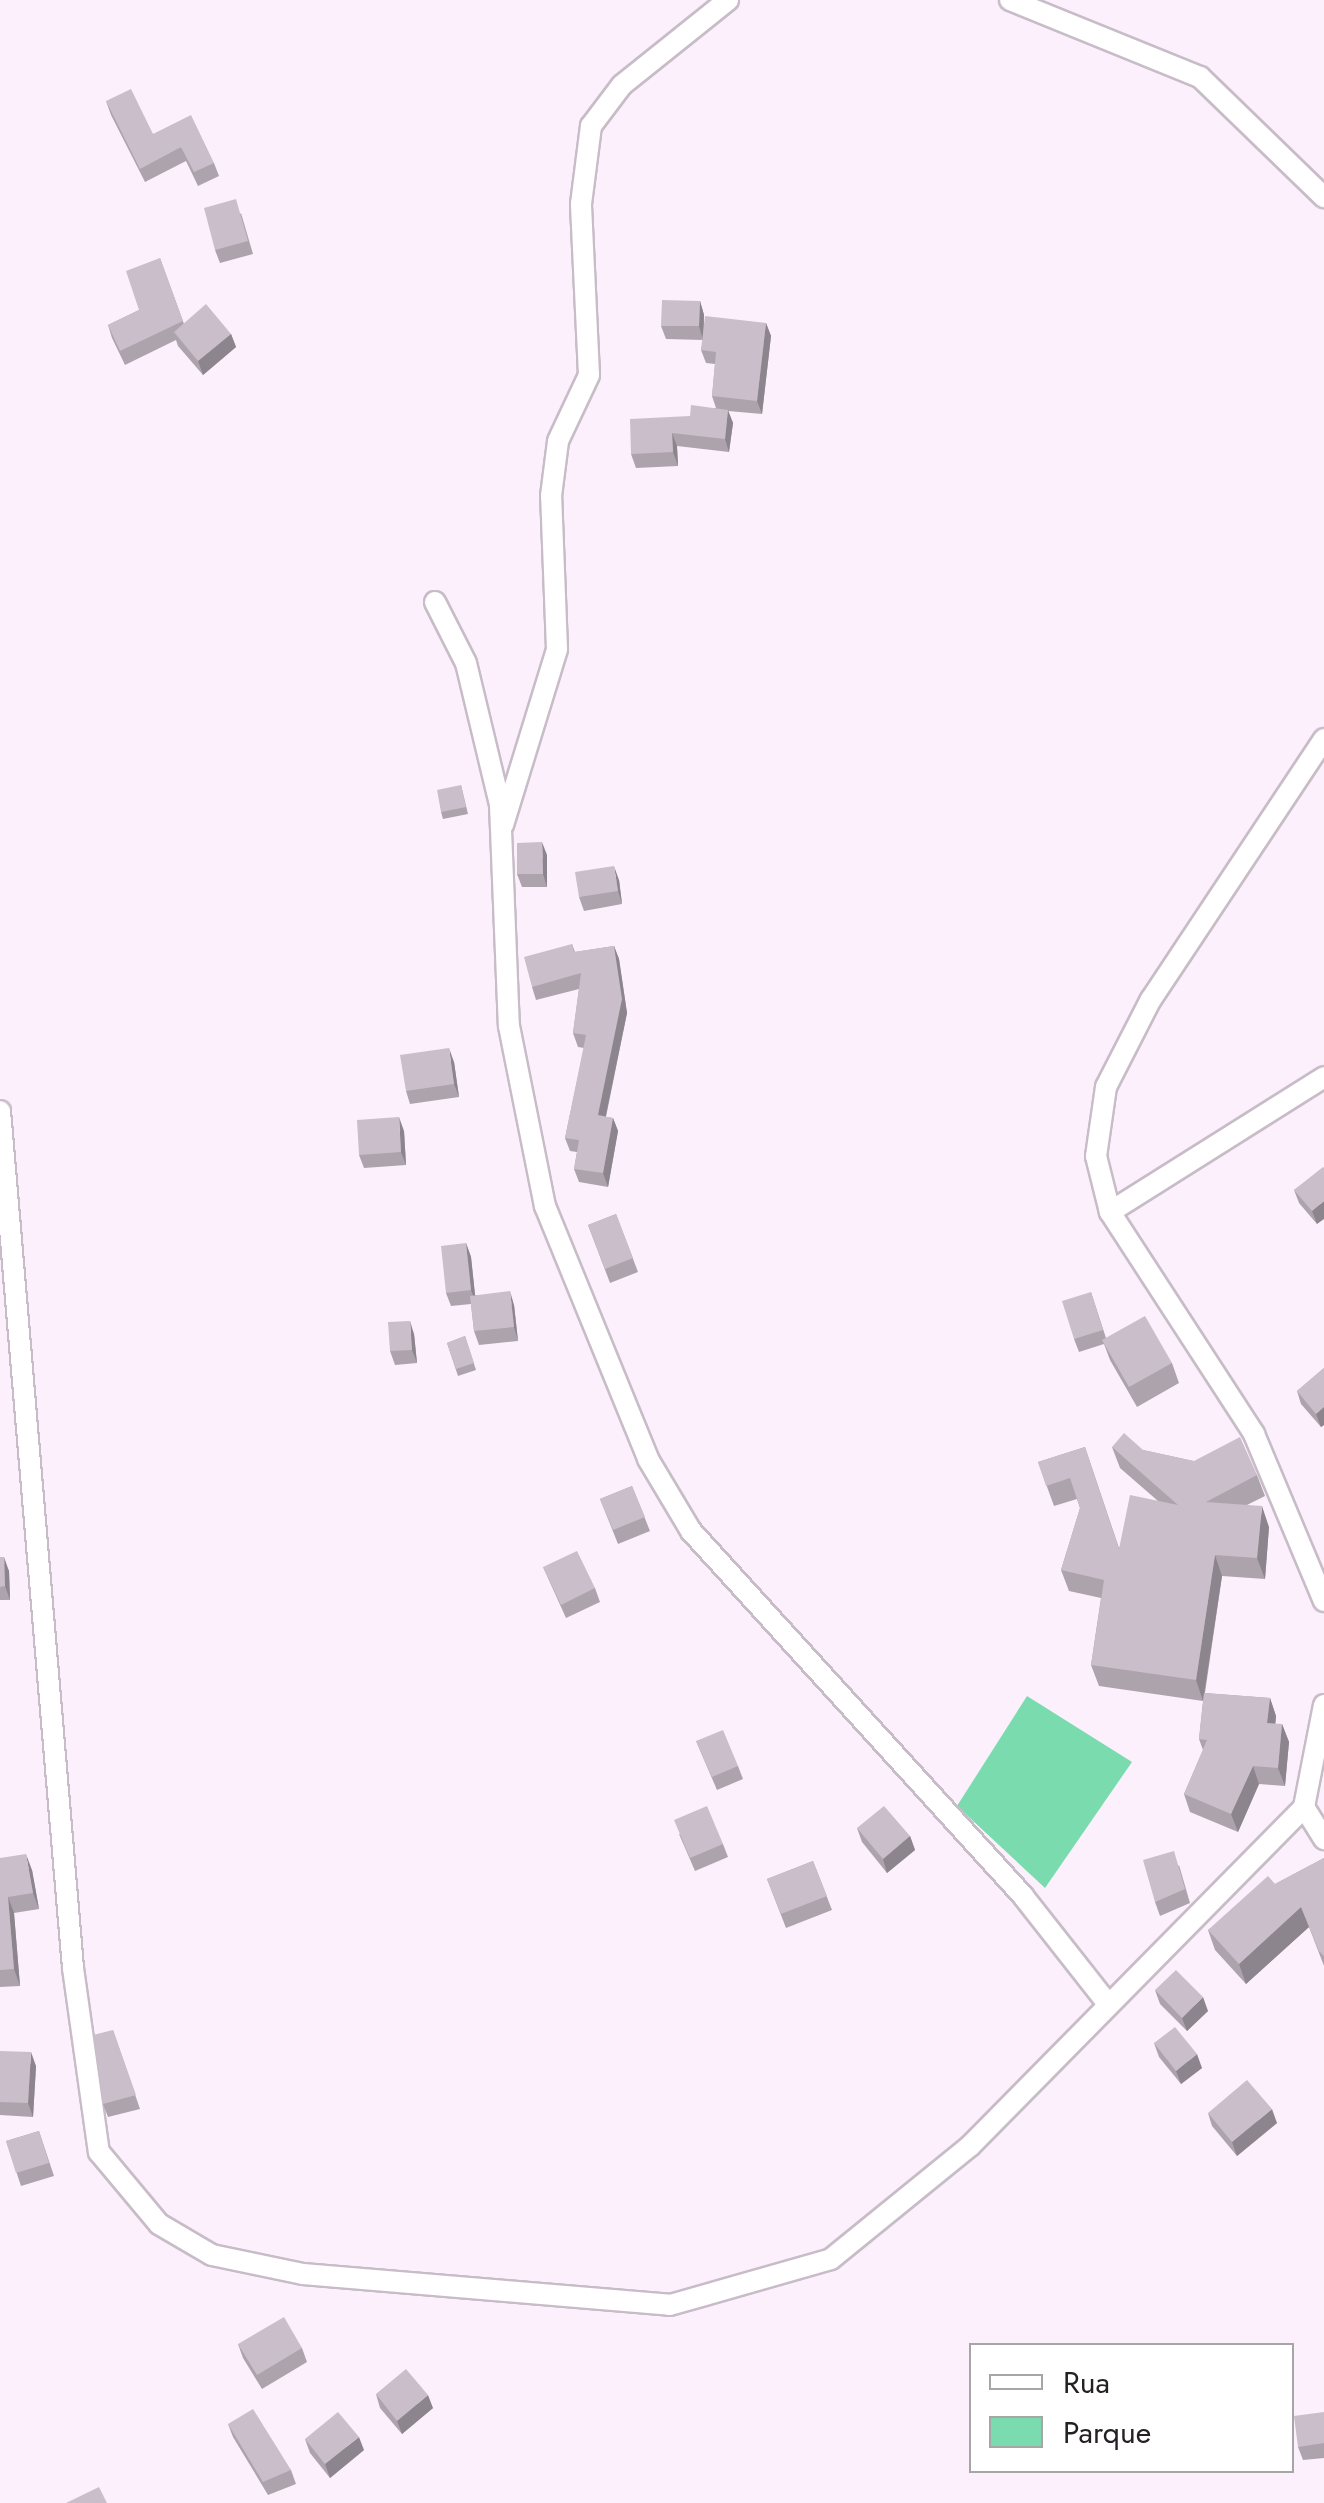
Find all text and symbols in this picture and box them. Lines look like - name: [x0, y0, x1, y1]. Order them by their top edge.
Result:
- legend: [969, 2343, 1294, 2473]
- text: Rua: [1063, 2361, 1110, 2404]
- text: Parque: [1063, 2411, 1151, 2454]

